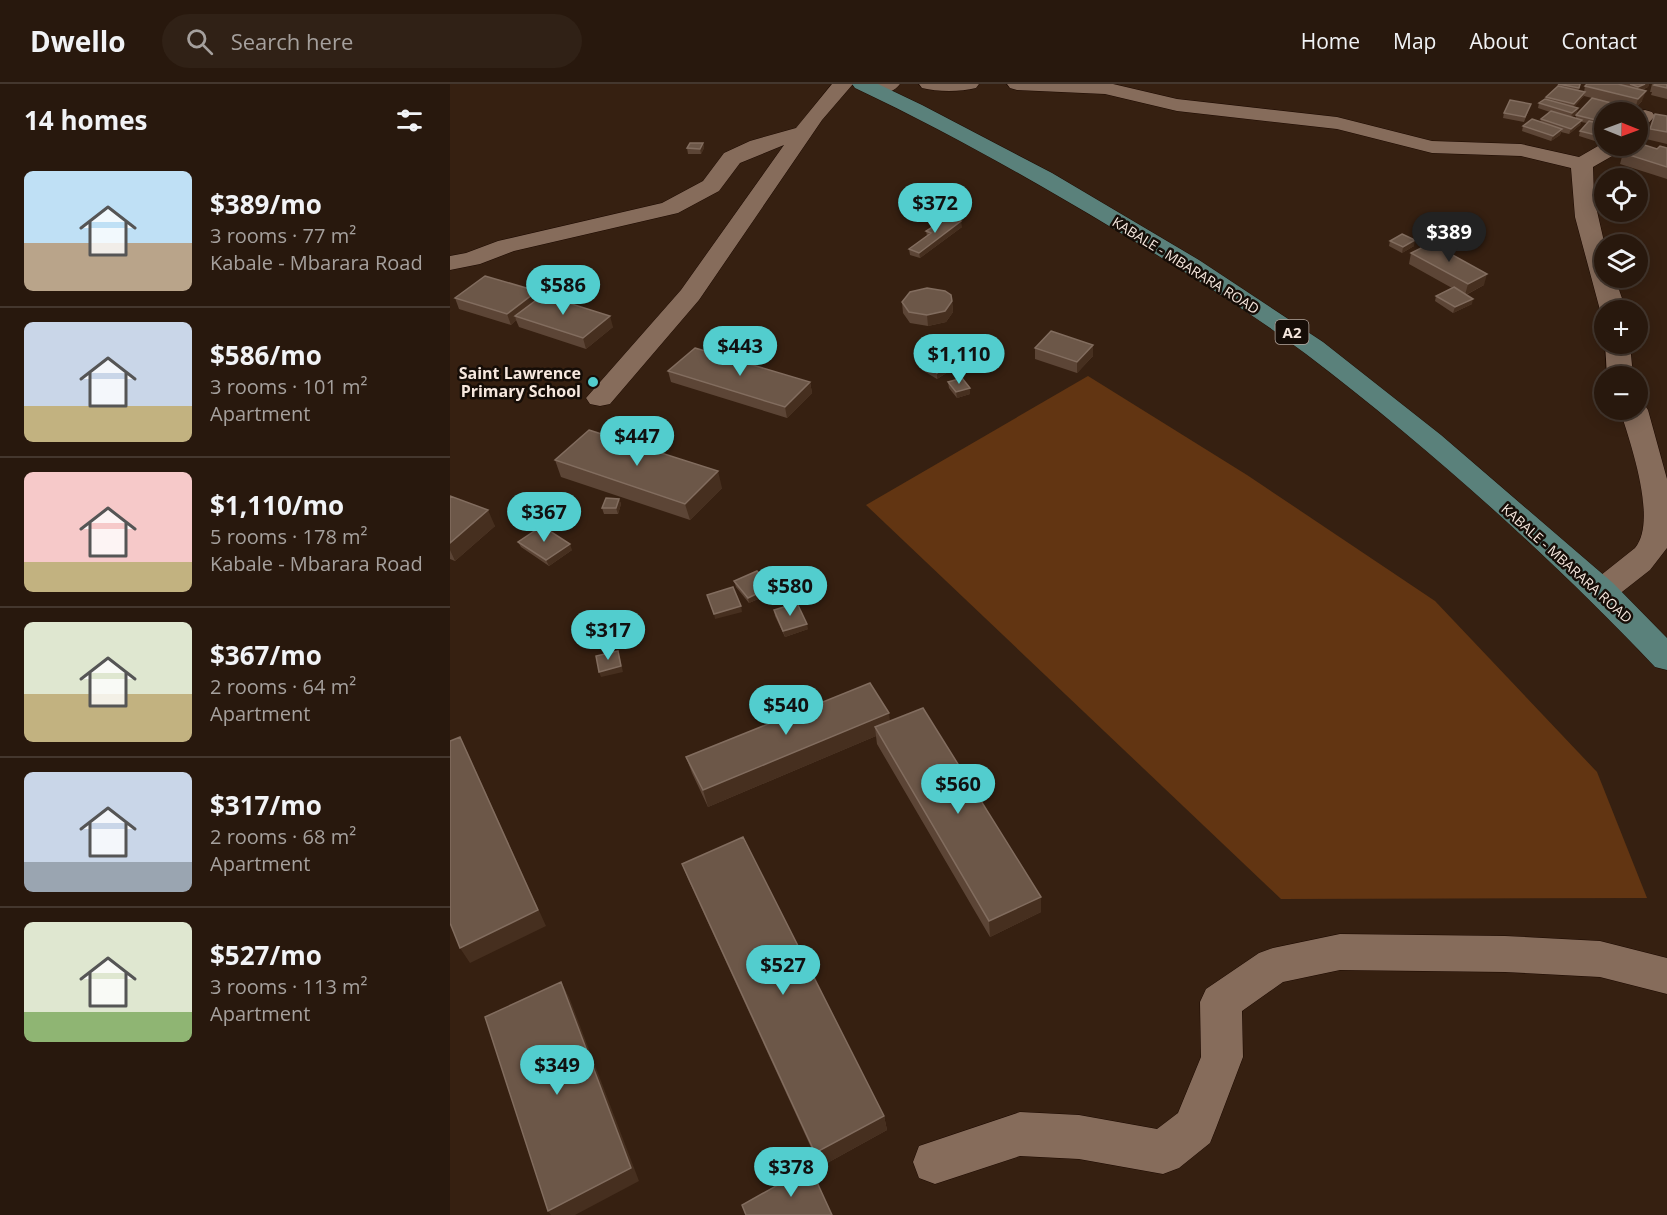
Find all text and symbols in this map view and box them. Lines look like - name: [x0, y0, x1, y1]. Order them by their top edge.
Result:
- search box: [162, 14, 582, 68]
- text: Dwello: [30, 22, 126, 60]
- icon: search: [183, 25, 216, 58]
- text: Search here: [231, 26, 353, 56]
- text: Home: [1301, 27, 1360, 55]
- text: Map: [1393, 27, 1436, 55]
- text: About: [1469, 27, 1529, 55]
- text: Contact: [1562, 27, 1637, 55]
- text: 14 homes: [24, 102, 148, 138]
- north arrow: [1594, 102, 1648, 156]
- map controls: [1594, 102, 1648, 420]
- icon: filters: [393, 104, 426, 137]
- button: locate: [1594, 168, 1648, 222]
- pin: $372: [899, 183, 971, 234]
- text: $389/mo: [210, 186, 322, 222]
- text: $372: [912, 189, 958, 216]
- icon: home: [72, 195, 144, 267]
- street label: KABALE - MBARARA ROAD: [1109, 212, 1263, 318]
- pin: $389: [1413, 212, 1485, 263]
- text: $389: [1426, 218, 1472, 245]
- text: 3 rooms · 77 m²: [210, 222, 356, 249]
- button: layers: [1594, 234, 1648, 288]
- text: Kabale - Mbarara Road: [210, 249, 423, 276]
- pin: $586: [527, 265, 599, 316]
- text: $586: [540, 271, 586, 298]
- button: +: [1594, 300, 1648, 354]
- road number: A2: [1276, 320, 1308, 344]
- pin: $443: [704, 326, 776, 377]
- text: $443: [717, 332, 763, 359]
- pin: $1,110: [910, 334, 1008, 385]
- text: $586/mo: [210, 337, 322, 373]
- text: $1,110: [928, 340, 990, 367]
- icon: home: [72, 346, 144, 418]
- place label: Saint Lawrence Primary School: [459, 362, 581, 402]
- button: −: [1594, 366, 1648, 420]
- text: 3 rooms · 101 m²: [210, 373, 368, 400]
- marker: Saint Lawrence Primary School: [586, 375, 600, 389]
- text: Apartment: [210, 400, 310, 427]
- pin: $447: [601, 416, 673, 467]
- text: $447: [614, 422, 660, 449]
- text: $1,110/mo: [210, 487, 344, 523]
- pin: $367: [508, 492, 580, 543]
- icon: home: [72, 496, 144, 568]
- text: $367: [521, 498, 567, 525]
- street label: KABALE - MBARARA ROAD: [1498, 499, 1636, 627]
- text: 5 rooms · 178 m²: [210, 523, 368, 550]
- text: Kabale - Mbarara Road: [210, 550, 423, 577]
- pin: $580: [754, 566, 826, 617]
- text: $580: [767, 572, 813, 599]
- pin: $317: [572, 610, 644, 661]
- text: $317: [585, 616, 631, 643]
- text: $367/mo: [210, 637, 322, 673]
- icon: home: [72, 646, 144, 718]
- text: 2 rooms · 64 m²: [210, 673, 356, 700]
- pin: $540: [750, 685, 822, 736]
- text: $540: [763, 691, 809, 718]
- text: Apartment: [210, 700, 310, 727]
- pin: $560: [922, 764, 994, 815]
- text: $560: [935, 770, 981, 797]
- text: $317/mo: [210, 787, 322, 823]
- icon: home: [72, 796, 144, 868]
- text: 2 rooms · 68 m²: [210, 823, 356, 850]
- text: Apartment: [210, 850, 310, 877]
- text: $527/mo: [210, 937, 322, 973]
- pin: $527: [747, 945, 819, 996]
- icon: home: [72, 946, 144, 1018]
- text: $527: [760, 951, 806, 978]
- text: 3 rooms · 113 m²: [210, 973, 368, 1000]
- text: Apartment: [210, 1000, 310, 1027]
- pin: $349: [521, 1045, 593, 1096]
- text: $349: [534, 1051, 580, 1078]
- pin: $378: [755, 1147, 827, 1198]
- text: $378: [768, 1153, 814, 1180]

